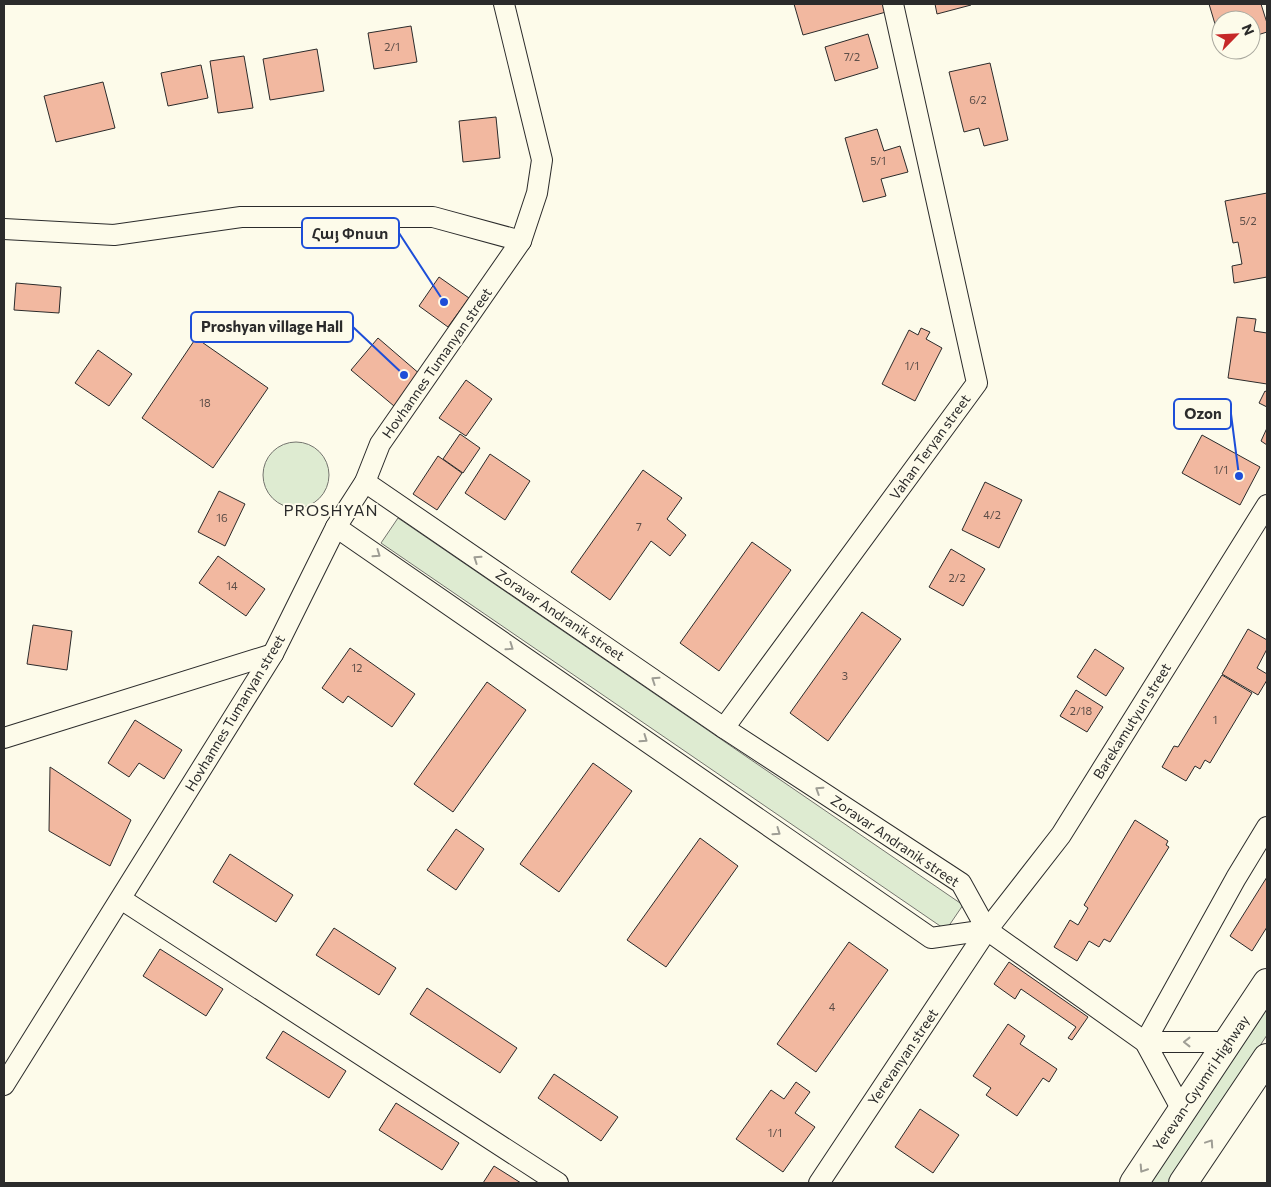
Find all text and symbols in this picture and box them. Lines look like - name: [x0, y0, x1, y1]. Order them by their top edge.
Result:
- north arrow: [1211, 10, 1261, 60]
- text: N: [1238, 21, 1258, 38]
- house number: 2/1: [384, 40, 400, 53]
- house number: 7/2: [844, 50, 860, 63]
- house number: 6/2: [969, 93, 987, 106]
- house number: 5/1: [870, 154, 886, 167]
- house number: 5/2: [1239, 214, 1257, 227]
- callout: Հայ Փոստ: [302, 218, 399, 248]
- text: Հայ Փոստ: [311, 224, 389, 243]
- street label: Hovhannes Tumanyan street: [378, 284, 495, 441]
- callout: Proshyan village Hall: [191, 312, 353, 342]
- text: Proshyan village Hall: [201, 317, 343, 335]
- house number: 1/1: [905, 359, 919, 372]
- street label: Vahan Teryan street: [886, 391, 974, 503]
- house number: 18: [199, 396, 211, 409]
- callout: Ozon: [1174, 399, 1231, 429]
- text: Ozon: [1184, 404, 1222, 422]
- house number: 1/1: [1214, 463, 1228, 476]
- district label: PROSHYAN: [283, 500, 379, 519]
- house number: 4/2: [983, 508, 1001, 521]
- house number: 16: [216, 511, 228, 524]
- house number: 7: [636, 520, 642, 533]
- one-way arrow: [371, 548, 380, 557]
- one-way arrow: [474, 556, 483, 565]
- street label: Zoravar Andranik street: [493, 565, 628, 664]
- house number: 2/2: [948, 571, 966, 584]
- house number: 14: [226, 579, 238, 592]
- street label: Hovhannes Tumanyan street: [181, 631, 288, 794]
- one-way arrow: [504, 641, 514, 650]
- street label: Barekamutyun street: [1089, 659, 1174, 782]
- house number: 12: [352, 661, 362, 674]
- house number: 3: [842, 669, 848, 682]
- one-way arrow: [651, 677, 661, 686]
- house number: 2/18: [1070, 704, 1093, 717]
- house number: 1: [1213, 713, 1217, 726]
- one-way arrow: [638, 733, 648, 742]
- one-way arrow: [816, 787, 825, 796]
- street label: Zoravar Andranik street: [828, 791, 963, 890]
- one-way arrow: [772, 826, 781, 835]
- house number: 4: [829, 1000, 836, 1013]
- street label: Yerevanyan street: [864, 1005, 941, 1108]
- street label: Yerevan-Gyumri Highway: [1149, 1012, 1252, 1154]
- one-way arrow: [1183, 1037, 1190, 1047]
- house number: 1/1: [768, 1126, 782, 1139]
- one-way arrow: [1204, 1139, 1213, 1148]
- one-way arrow: [1140, 1164, 1149, 1173]

